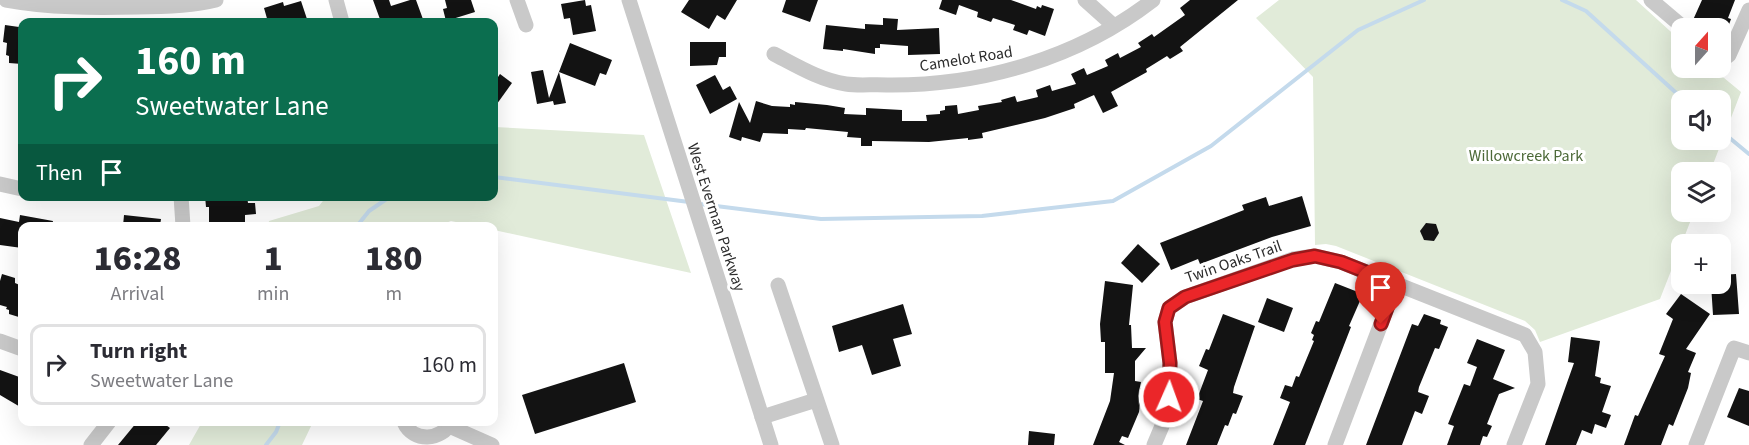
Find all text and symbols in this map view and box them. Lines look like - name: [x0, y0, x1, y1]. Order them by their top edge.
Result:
- north arrow: [1671, 18, 1731, 78]
- map controls: [1671, 18, 1731, 294]
- text: 160 m: [135, 31, 246, 91]
- street label: Camelot Road: [918, 41, 1014, 77]
- icon: right: [36, 42, 114, 120]
- text: Sweetwater Lane: [135, 87, 329, 126]
- button: sound: [1671, 90, 1731, 150]
- street label: West Everman Parkway: [682, 140, 751, 295]
- park label: Willowcreek Park: [1469, 145, 1583, 167]
- icon: arrive: [95, 156, 128, 189]
- text: Then: [36, 157, 83, 189]
- button: layers: [1671, 162, 1731, 222]
- text: 16:28: [93, 233, 182, 284]
- text: 1: [264, 233, 283, 284]
- text: 180: [365, 233, 423, 284]
- button: +: [1671, 234, 1731, 294]
- street label: Twin Oaks Trail: [1182, 235, 1285, 289]
- pin: [1355, 262, 1406, 324]
- icon: arrive: [1364, 271, 1397, 304]
- text: Arrival: [111, 280, 164, 308]
- text: min: [257, 280, 289, 308]
- text: m: [385, 280, 402, 308]
- text: Turn right: [90, 335, 187, 367]
- icon: right: [39, 348, 72, 381]
- text: 160 m: [422, 349, 477, 381]
- position arrow: [1137, 365, 1201, 429]
- text: Sweetwater Lane: [90, 367, 233, 395]

